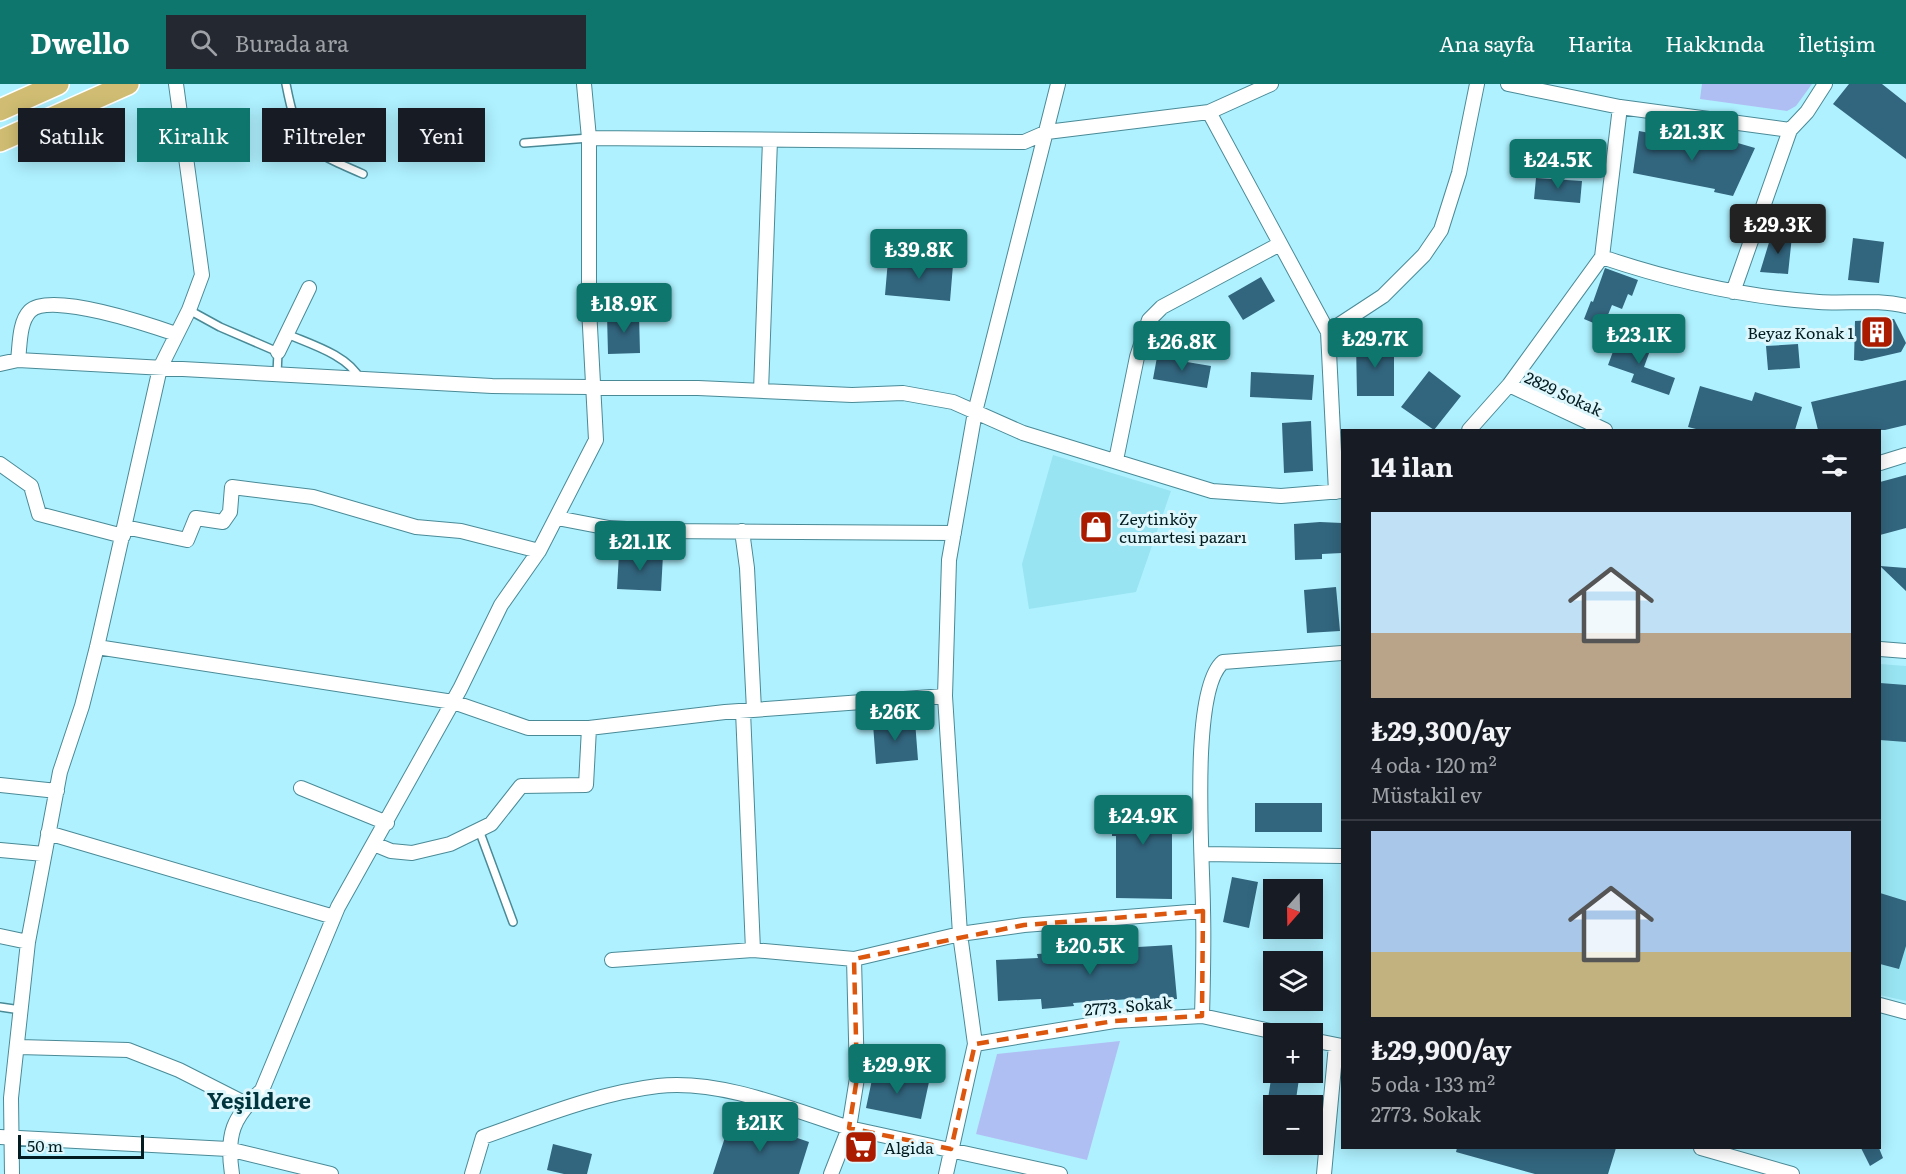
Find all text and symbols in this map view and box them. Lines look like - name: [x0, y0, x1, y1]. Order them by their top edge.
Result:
- search box: [166, 15, 586, 69]
- text: Dwello: [30, 21, 130, 63]
- icon: search: [187, 26, 220, 59]
- text: Burada ara: [235, 26, 349, 59]
- text: Ana sayfa: [1439, 27, 1535, 58]
- text: Harita: [1568, 27, 1632, 58]
- text: Hakkında: [1665, 27, 1765, 58]
- text: İletişim: [1798, 27, 1876, 58]
- chip: Satılık: [18, 108, 125, 162]
- chip: Kiralık: [137, 108, 250, 162]
- chip: Filtreler: [262, 108, 386, 162]
- chip: Yeni: [398, 108, 485, 162]
- pin: ₺21.3K: [1643, 111, 1741, 162]
- text: ₺21.3K: [1659, 115, 1725, 145]
- pin: ₺24.5K: [1509, 139, 1607, 190]
- text: ₺24.5K: [1524, 143, 1592, 173]
- pin: ₺29.3K: [1729, 204, 1827, 255]
- text: ₺29.3K: [1744, 208, 1812, 238]
- pin: ₺39.8K: [870, 229, 968, 280]
- text: ₺39.8K: [884, 233, 954, 263]
- pin: ₺18.9K: [575, 283, 673, 334]
- text: ₺18.9K: [591, 287, 657, 317]
- pin: ₺23.1K: [1590, 314, 1688, 365]
- building icon: Beyaz Konak 1: [1859, 314, 1895, 350]
- pin: ₺29.7K: [1326, 318, 1424, 369]
- text: ₺23.1K: [1606, 318, 1672, 348]
- place label: Beyaz Konak 1: [1747, 320, 1854, 344]
- pin: ₺26.8K: [1133, 321, 1231, 372]
- text: ₺29.7K: [1342, 322, 1408, 352]
- text: ₺26.8K: [1147, 325, 1217, 355]
- street label: 2829 Sokak: [1521, 365, 1607, 422]
- text: 14 ilan: [1371, 446, 1453, 485]
- icon: filters: [1818, 449, 1851, 482]
- place label: Zeytinköy cumartesi pazarı: [1119, 506, 1247, 548]
- shop icon: Zeytinköy cumartesi pazarı: [1078, 509, 1114, 545]
- pin: ₺21.1K: [591, 521, 689, 572]
- text: ₺21.1K: [609, 525, 671, 555]
- icon: home: [1557, 551, 1665, 659]
- pin: ₺26K: [859, 691, 931, 742]
- text: ₺26K: [869, 695, 921, 725]
- text: ₺29,300/ay: [1371, 710, 1511, 749]
- text: 4 oda · 120 m²: [1371, 749, 1497, 779]
- text: Müstakil ev: [1371, 779, 1482, 809]
- pin: ₺24.9K: [1094, 795, 1192, 846]
- text: ₺24.9K: [1108, 799, 1178, 829]
- icon: home: [1557, 870, 1665, 978]
- north arrow: [1263, 879, 1323, 939]
- map controls: [1263, 879, 1323, 1155]
- pin: ₺20.5K: [1041, 925, 1139, 976]
- text: ₺20.5K: [1055, 929, 1125, 959]
- button: layers: [1263, 951, 1323, 1011]
- street label: 2773. Sokak: [1083, 989, 1173, 1021]
- button: +: [1263, 1023, 1323, 1083]
- text: ₺29,900/ay: [1371, 1029, 1511, 1068]
- pin: ₺29.9K: [848, 1044, 946, 1095]
- text: ₺29.9K: [863, 1048, 931, 1078]
- text: 5 oda · 133 m²: [1371, 1068, 1495, 1098]
- district label: Yeşildere: [207, 1083, 311, 1116]
- button: −: [1263, 1095, 1323, 1155]
- text: 2773. Sokak: [1371, 1098, 1481, 1128]
- pin: ₺21K: [724, 1102, 796, 1153]
- text: ₺21K: [736, 1106, 784, 1136]
- supermarket icon: Algida: [843, 1129, 879, 1165]
- scale bar: [18, 1132, 144, 1160]
- text: 50 m: [27, 1133, 63, 1157]
- place label: Algida: [884, 1135, 934, 1159]

